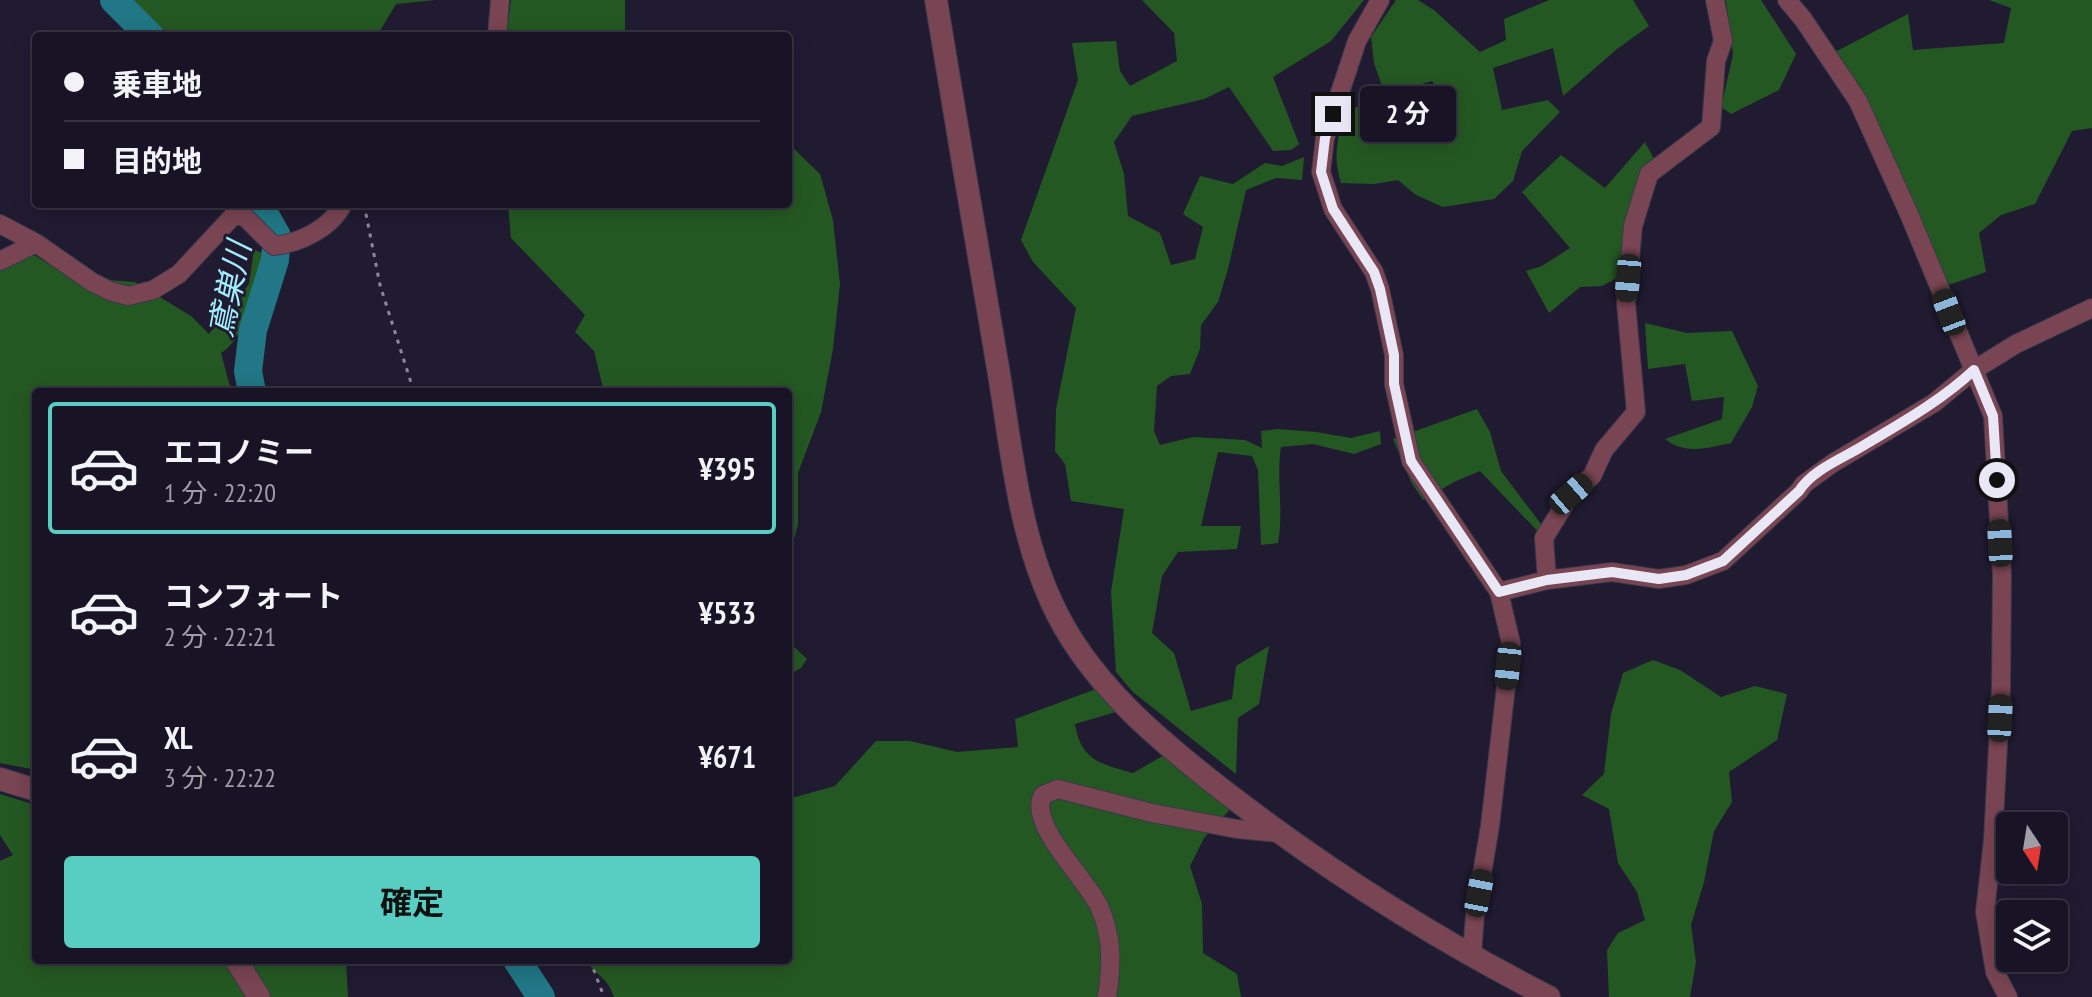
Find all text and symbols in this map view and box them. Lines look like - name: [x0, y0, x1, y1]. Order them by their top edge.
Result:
- text: 乗車地: [112, 64, 202, 103]
- callout: 2 分: [1361, 86, 1457, 142]
- route end: [1315, 96, 1351, 132]
- text: 2 分: [1386, 97, 1430, 130]
- text: 目的地: [112, 141, 202, 180]
- water label: 鳶巣川: [198, 235, 260, 340]
- car: [1614, 253, 1642, 303]
- car: [1929, 285, 1969, 339]
- icon: car: [68, 432, 140, 504]
- text: エコノミー: [164, 432, 314, 471]
- text: ¥395: [699, 449, 756, 488]
- route start: [1979, 462, 2015, 498]
- car: [1545, 469, 1597, 519]
- text: 1 分 · 22:20: [164, 476, 276, 509]
- car: [1987, 518, 2013, 568]
- icon: car: [68, 576, 140, 648]
- text: コンフォート: [164, 576, 343, 615]
- text: ¥533: [699, 593, 756, 632]
- text: 2 分 · 22:21: [164, 620, 276, 653]
- car: [1494, 641, 1522, 691]
- car: [1987, 693, 2013, 743]
- text: XL: [164, 718, 193, 757]
- icon: car: [68, 720, 140, 792]
- text: ¥671: [699, 737, 756, 776]
- text: 3 分 · 22:22: [164, 761, 276, 794]
- north arrow: [1996, 812, 2068, 884]
- map controls: [1996, 812, 2068, 972]
- button: 確定: [64, 856, 760, 948]
- car: [1463, 867, 1495, 919]
- button: layers: [1996, 900, 2068, 972]

